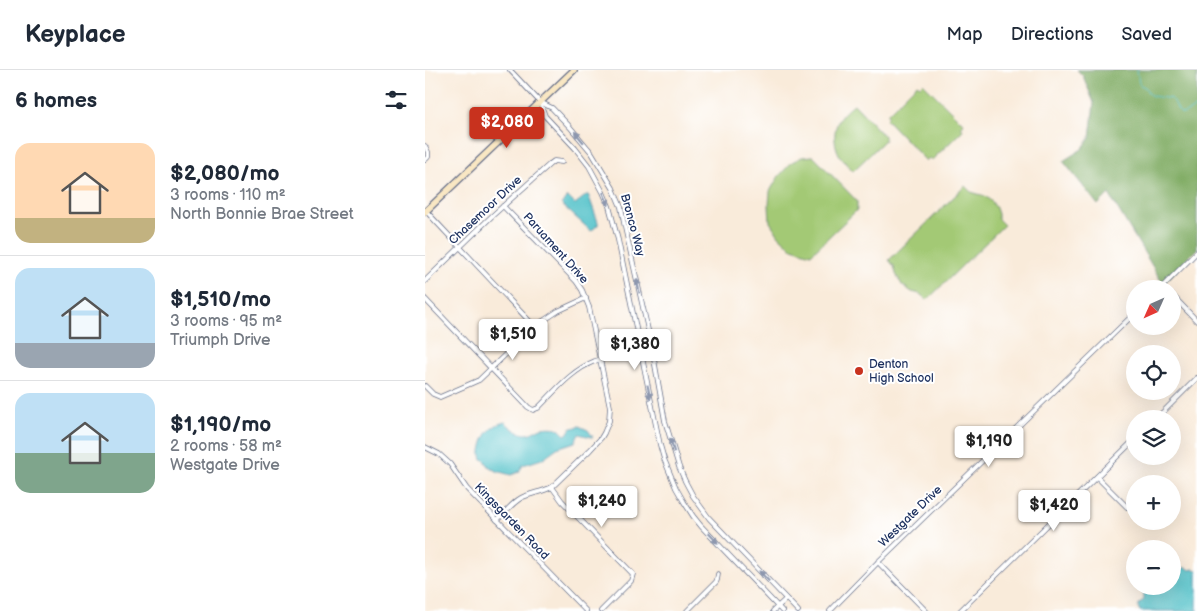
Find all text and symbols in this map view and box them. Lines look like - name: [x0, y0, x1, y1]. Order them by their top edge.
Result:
- text: Keyplace: [25, 20, 126, 49]
- text: Map: [947, 24, 983, 45]
- text: Directions: [1011, 24, 1093, 45]
- text: Saved: [1121, 24, 1172, 45]
- icon: filters: [382, 86, 410, 114]
- text: 6 homes: [15, 88, 97, 113]
- pin: $2,080: [466, 106, 548, 149]
- text: $2,080: [480, 113, 534, 132]
- one-way arrow: [573, 132, 585, 144]
- text: $2,080/mo: [170, 161, 280, 186]
- icon: home: [55, 163, 115, 223]
- street label: Chasemoor Drive: [446, 173, 525, 248]
- text: 3 rooms · 110 m²: [170, 186, 286, 205]
- one-way arrow: [602, 192, 610, 207]
- street label: Bronco Way: [617, 192, 648, 259]
- text: North Bonnie Brae Street: [170, 205, 354, 224]
- street label: Paruament Drive: [520, 210, 592, 287]
- one-way arrow: [634, 279, 642, 294]
- north arrow: [1126, 280, 1181, 335]
- map controls: [1126, 280, 1181, 595]
- text: $1,510/mo: [170, 287, 271, 312]
- icon: home: [55, 288, 115, 348]
- text: 3 rooms · 95 m²: [170, 312, 282, 331]
- pin: $1,510: [472, 318, 554, 361]
- text: $1,510: [490, 325, 536, 344]
- pin: $1,380: [594, 328, 676, 371]
- text: Triumph Drive: [170, 331, 271, 350]
- text: $1,380: [610, 335, 660, 354]
- button: locate: [1126, 345, 1181, 400]
- place label: Denton High School: [869, 357, 934, 386]
- marker: Denton High School: [853, 365, 865, 377]
- one-way arrow: [645, 384, 653, 400]
- button: layers: [1126, 410, 1181, 465]
- text: $1,190/mo: [170, 412, 271, 437]
- icon: home: [55, 413, 115, 473]
- pin: $1,190: [948, 426, 1030, 468]
- text: $1,190: [966, 432, 1012, 451]
- text: 2 rooms · 58 m²: [170, 437, 282, 456]
- one-way arrow: [667, 437, 675, 452]
- text: Westgate Drive: [170, 456, 280, 475]
- button: +: [1126, 475, 1181, 530]
- street label: Kingsgarden Road: [471, 480, 552, 563]
- street label: Westgate Drive: [876, 482, 945, 550]
- pin: $1,240: [561, 486, 643, 528]
- pin: $1,420: [1013, 490, 1095, 532]
- text: $1,240: [577, 492, 627, 511]
- text: $1,420: [1029, 496, 1079, 515]
- one-way arrow: [707, 532, 719, 544]
- button: −: [1126, 540, 1181, 595]
- one-way arrow: [758, 570, 770, 582]

